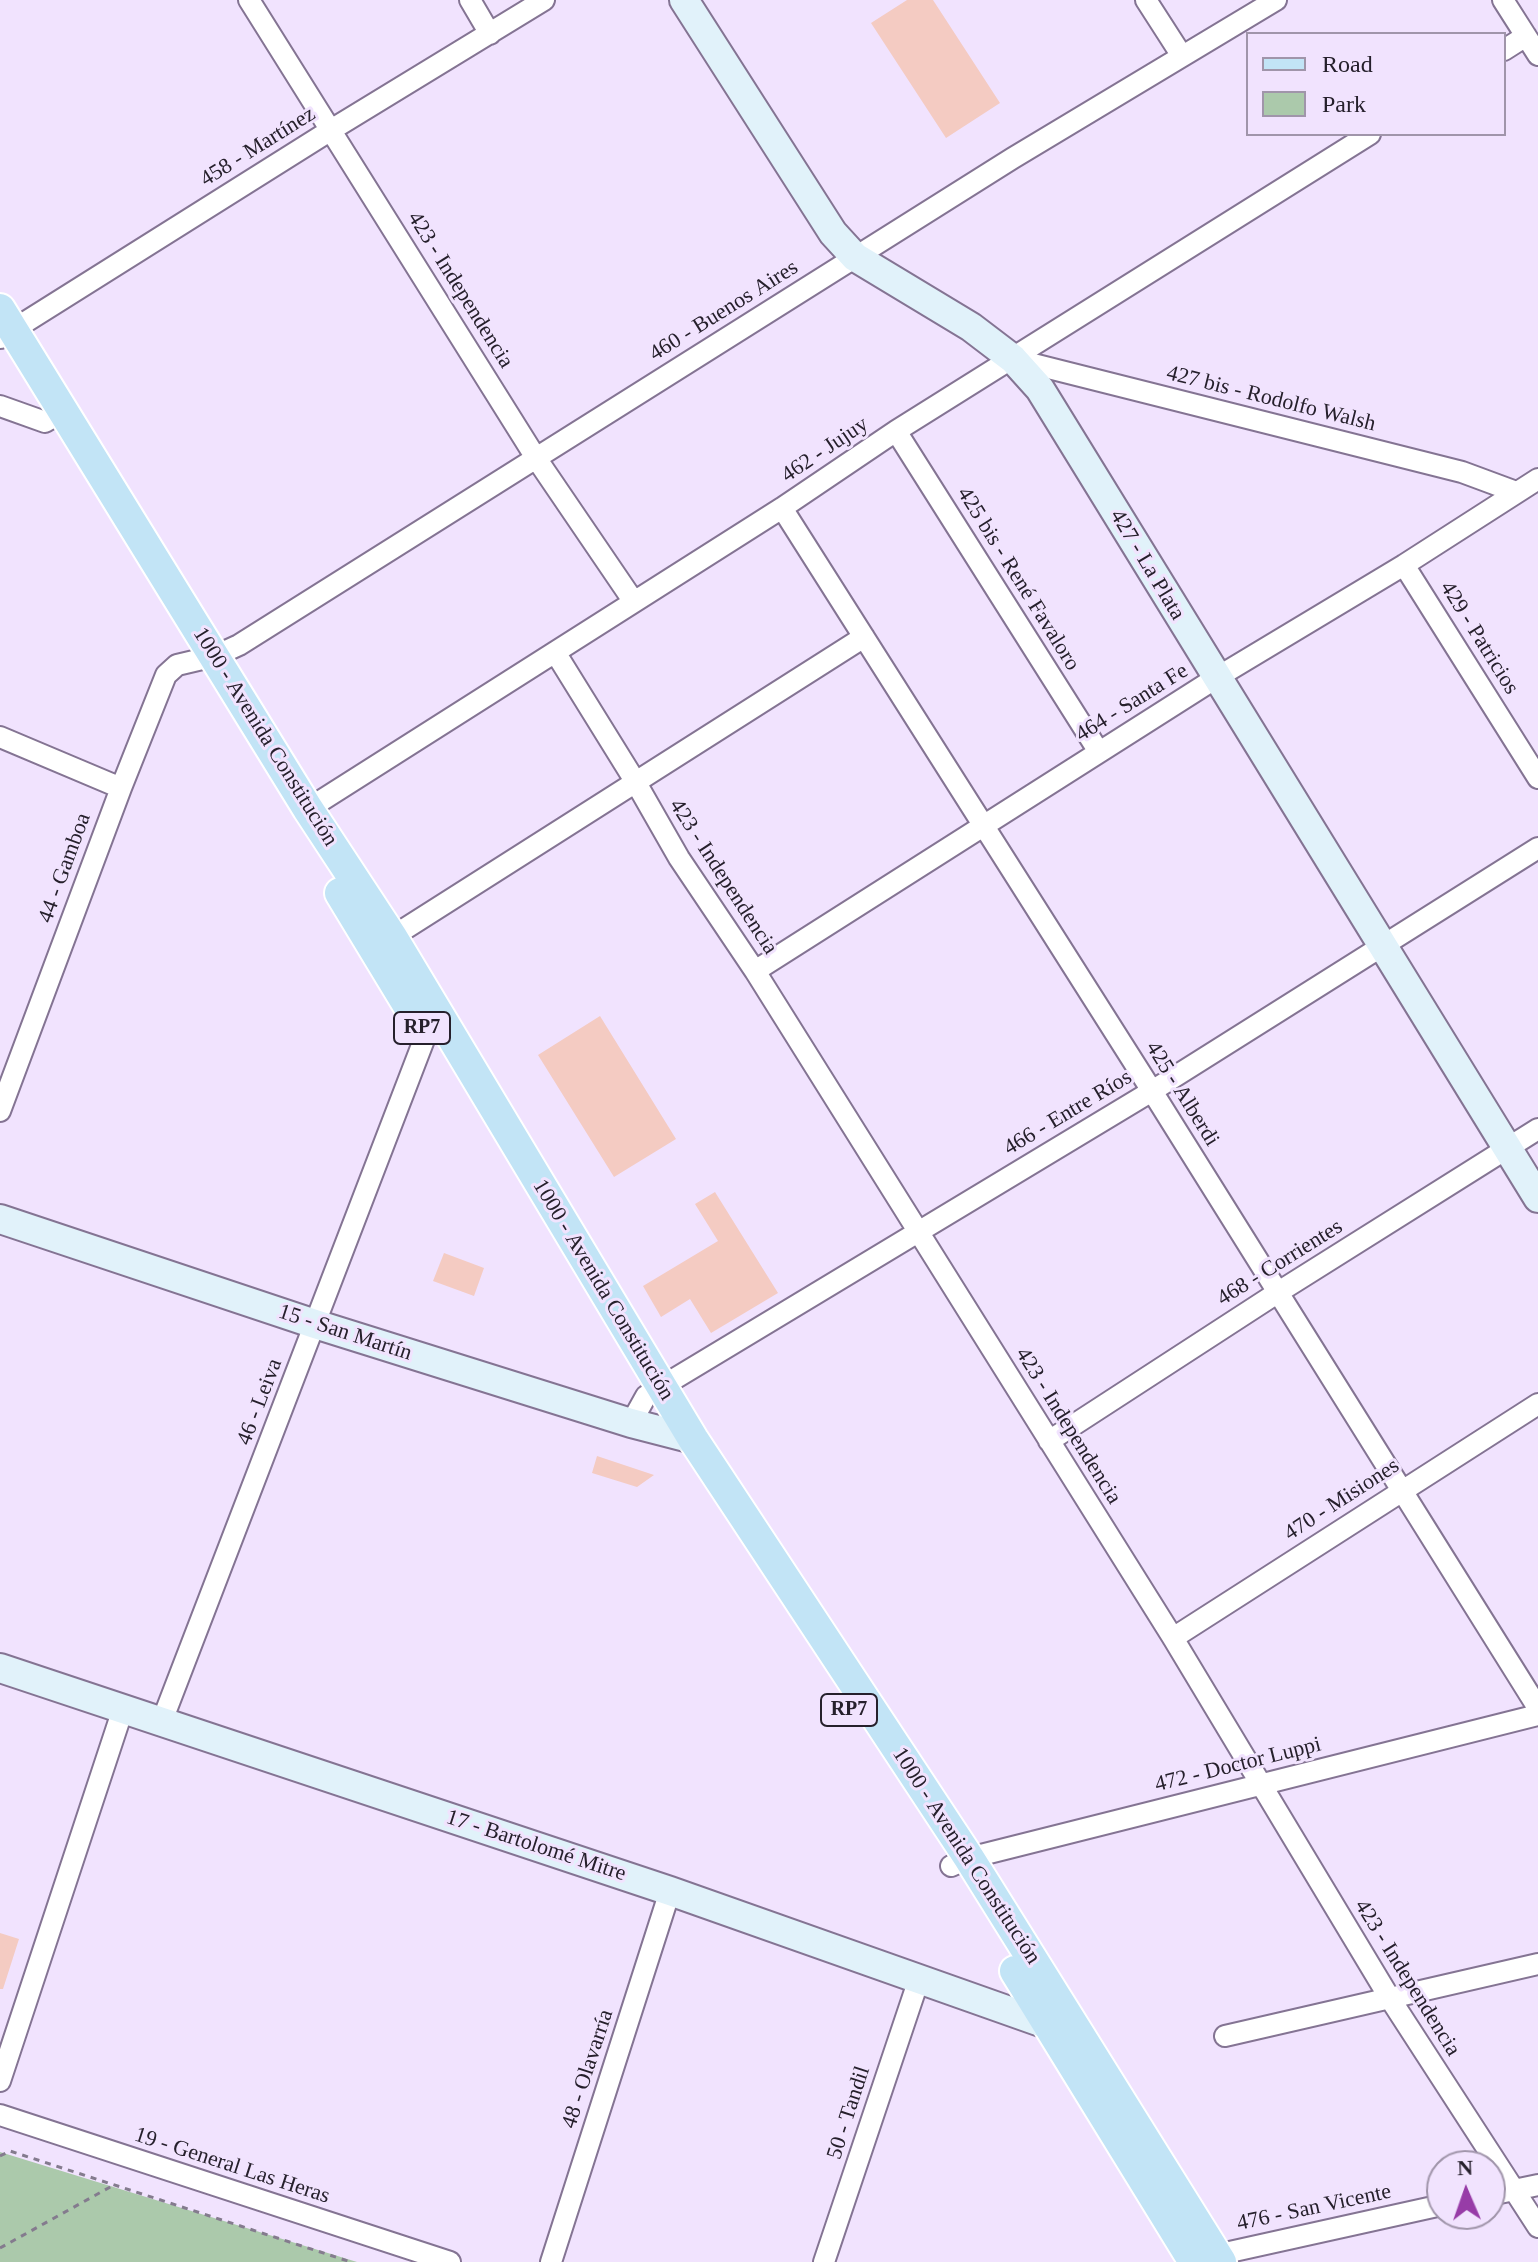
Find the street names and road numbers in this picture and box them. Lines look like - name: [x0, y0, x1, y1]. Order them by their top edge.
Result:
- street label: 458 - Martínez: [196, 101, 320, 193]
- street label: 423 - Independencia: [401, 207, 519, 373]
- street label: 460 - Buenos Aires: [645, 255, 803, 367]
- street label: 427 bis - Rodolfo Walsh: [1164, 360, 1378, 438]
- street label: 462 - Jujuy: [777, 411, 873, 489]
- street label: 425 bis - René Favaloro: [951, 482, 1085, 676]
- street label: 427 - La Plata: [1104, 505, 1190, 625]
- street label: 429 - Patricios: [1434, 577, 1524, 699]
- street label: 1000 - Avenida Constitución: [187, 623, 343, 851]
- street label: 464 - Santa Fe: [1071, 658, 1193, 748]
- street label: 423 - Independencia: [663, 795, 783, 959]
- street label: 44 - Gamboa: [33, 810, 97, 926]
- road number: RP7: [394, 1012, 450, 1044]
- street label: 425 - Alberdi: [1139, 1037, 1225, 1151]
- street label: 466 - Entre Ríos: [999, 1064, 1137, 1162]
- street label: 1000 - Avenida Constitución: [526, 1175, 680, 1405]
- street label: 468 - Corrientes: [1212, 1214, 1348, 1312]
- street label: 15 - San Martín: [275, 1299, 415, 1367]
- street label: 423 - Independencia: [1009, 1343, 1127, 1509]
- street label: 46 - Leiva: [231, 1355, 289, 1449]
- street label: 470 - Misiones: [1279, 1453, 1405, 1547]
- road number: RP7: [821, 1694, 877, 1726]
- street label: 472 - Doctor Luppi: [1152, 1732, 1324, 1798]
- street label: 1000 - Avenida Constitución: [886, 1743, 1046, 1969]
- street label: 17 - Bartolomé Mitre: [443, 1804, 629, 1888]
- street label: 423 - Independencia: [1348, 1895, 1466, 2061]
- street label: 48 - Olavarría: [556, 2006, 620, 2132]
- street label: 50 - Tandil: [822, 2063, 876, 2163]
- street label: 19 - General Las Heras: [131, 2122, 333, 2210]
- street label: 476 - San Vicente: [1235, 2179, 1393, 2237]

